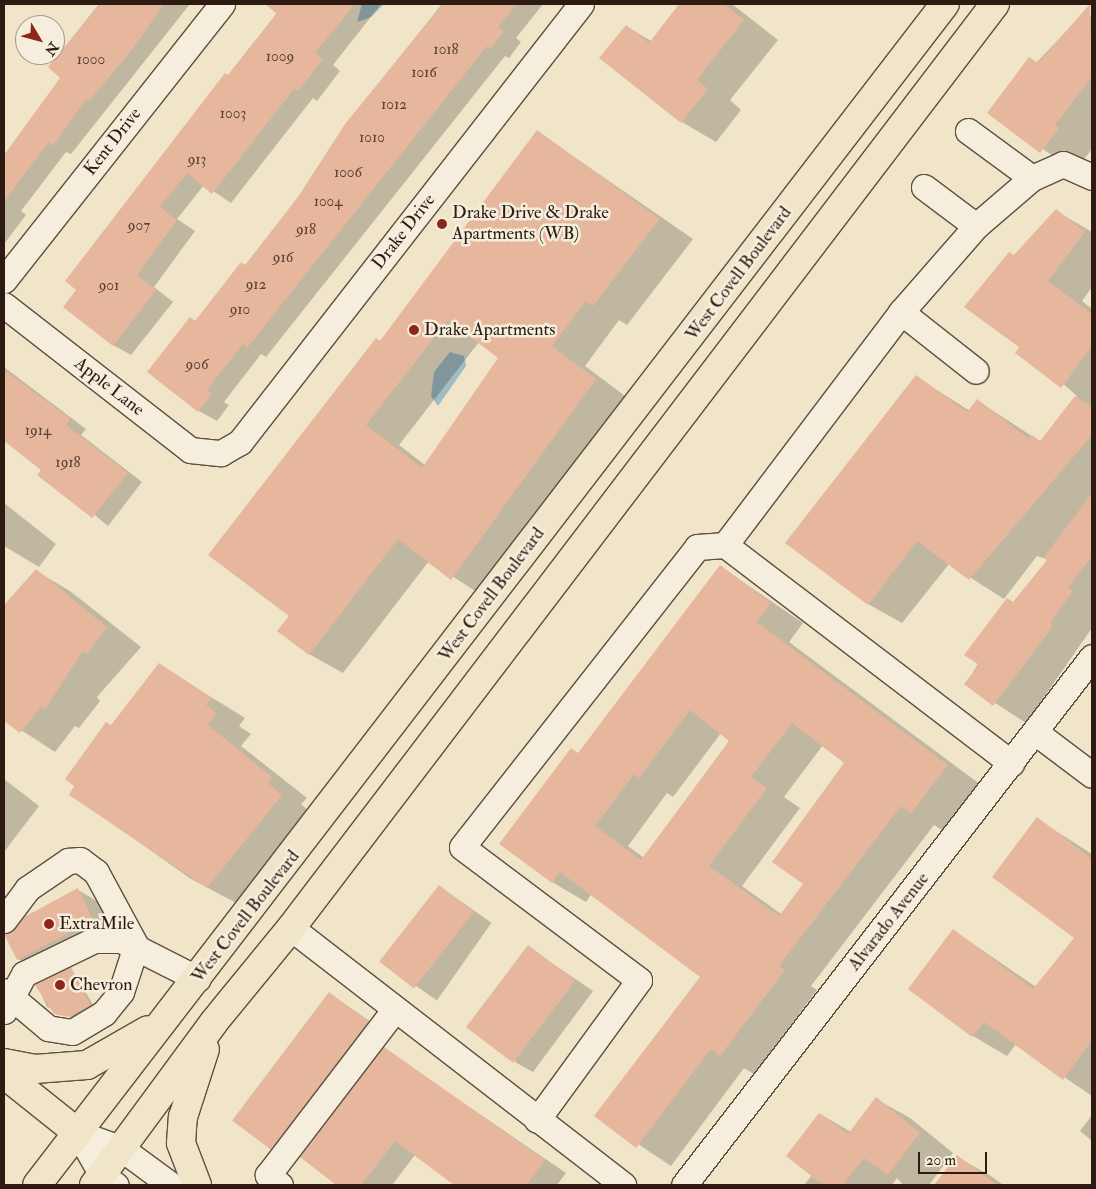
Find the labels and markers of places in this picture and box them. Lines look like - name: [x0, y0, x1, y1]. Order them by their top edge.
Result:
- place label: Drake Drive & Drake Apartments (WB): [452, 203, 609, 245]
- marker: Drake Drive & Drake Apartments (WB): [436, 218, 448, 230]
- place label: Drake Apartments: [424, 319, 556, 341]
- marker: Drake Apartments: [408, 324, 420, 336]
- place label: ExtraMile: [59, 913, 134, 935]
- marker: ExtraMile: [43, 918, 55, 930]
- place label: Chevron: [70, 974, 132, 996]
- marker: Chevron: [54, 979, 66, 991]

